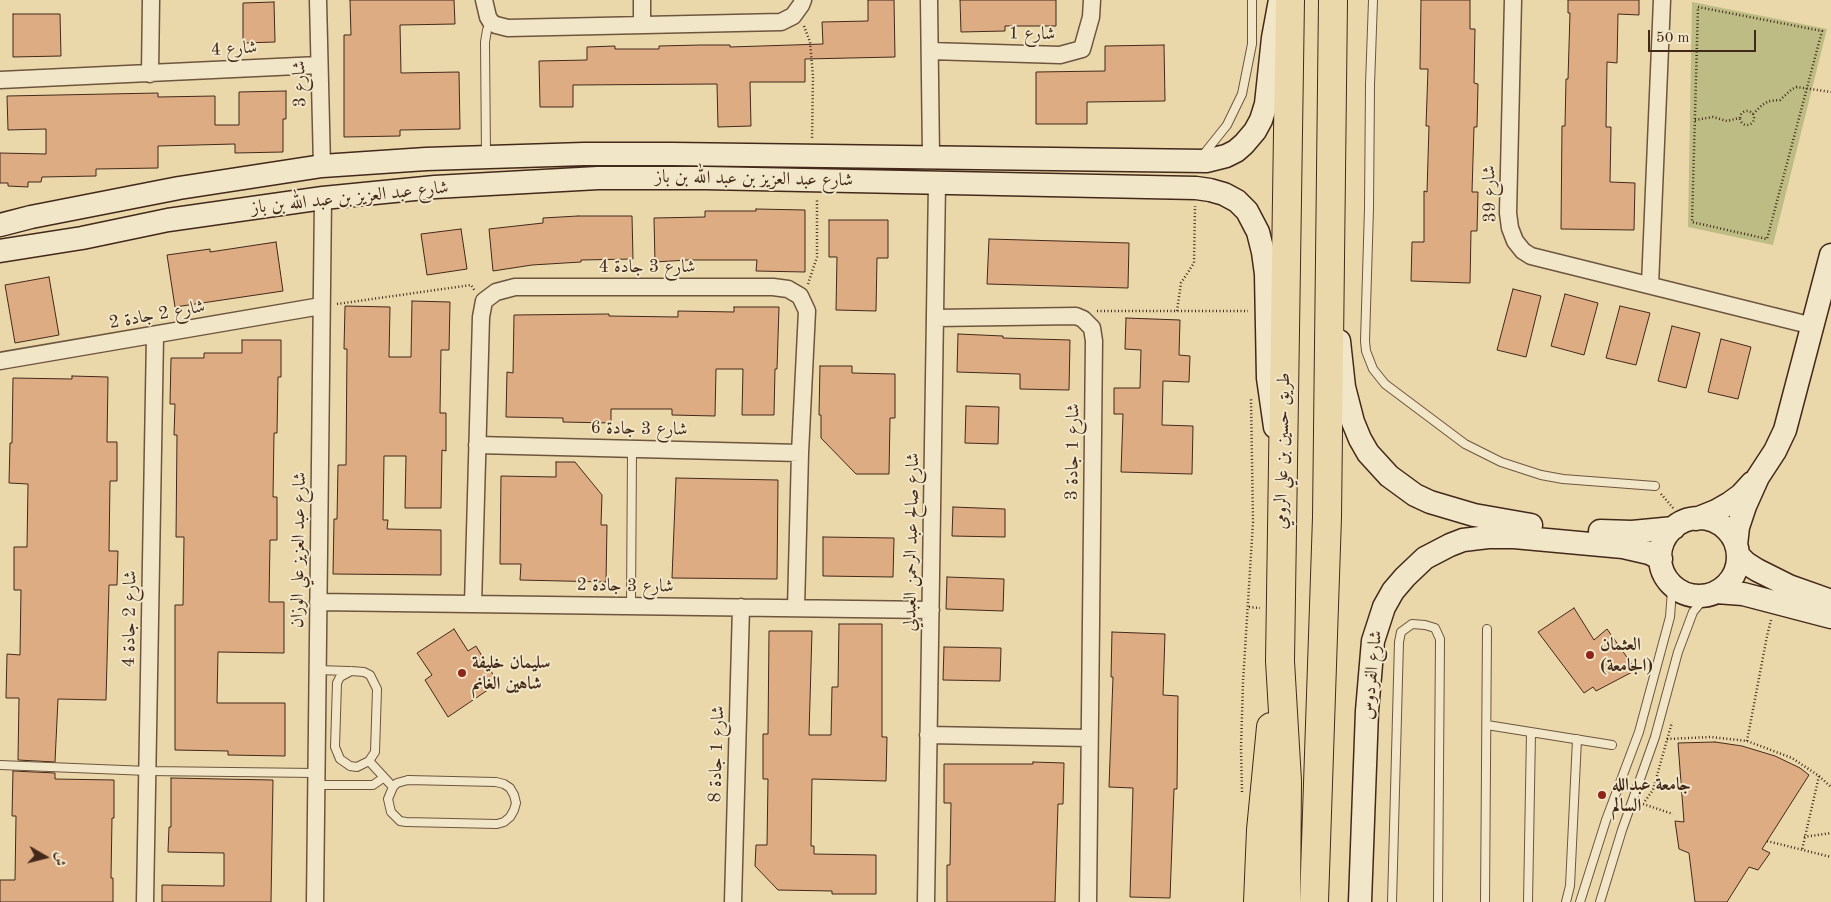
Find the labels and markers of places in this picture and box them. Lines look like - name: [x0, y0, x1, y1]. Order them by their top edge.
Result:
- place label: العثمان (الجامعة): [1600, 634, 1653, 676]
- marker: العثمان (الجامعة): [1584, 649, 1596, 661]
- place label: سليمان خليفة شاهين الغانم: [472, 652, 550, 694]
- marker: سليمان خليفة شاهين الغانم: [456, 667, 468, 679]
- place label: جامعة عبدالله السالم: [1612, 774, 1691, 816]
- marker: جامعة عبدالله السالم: [1596, 789, 1608, 801]

